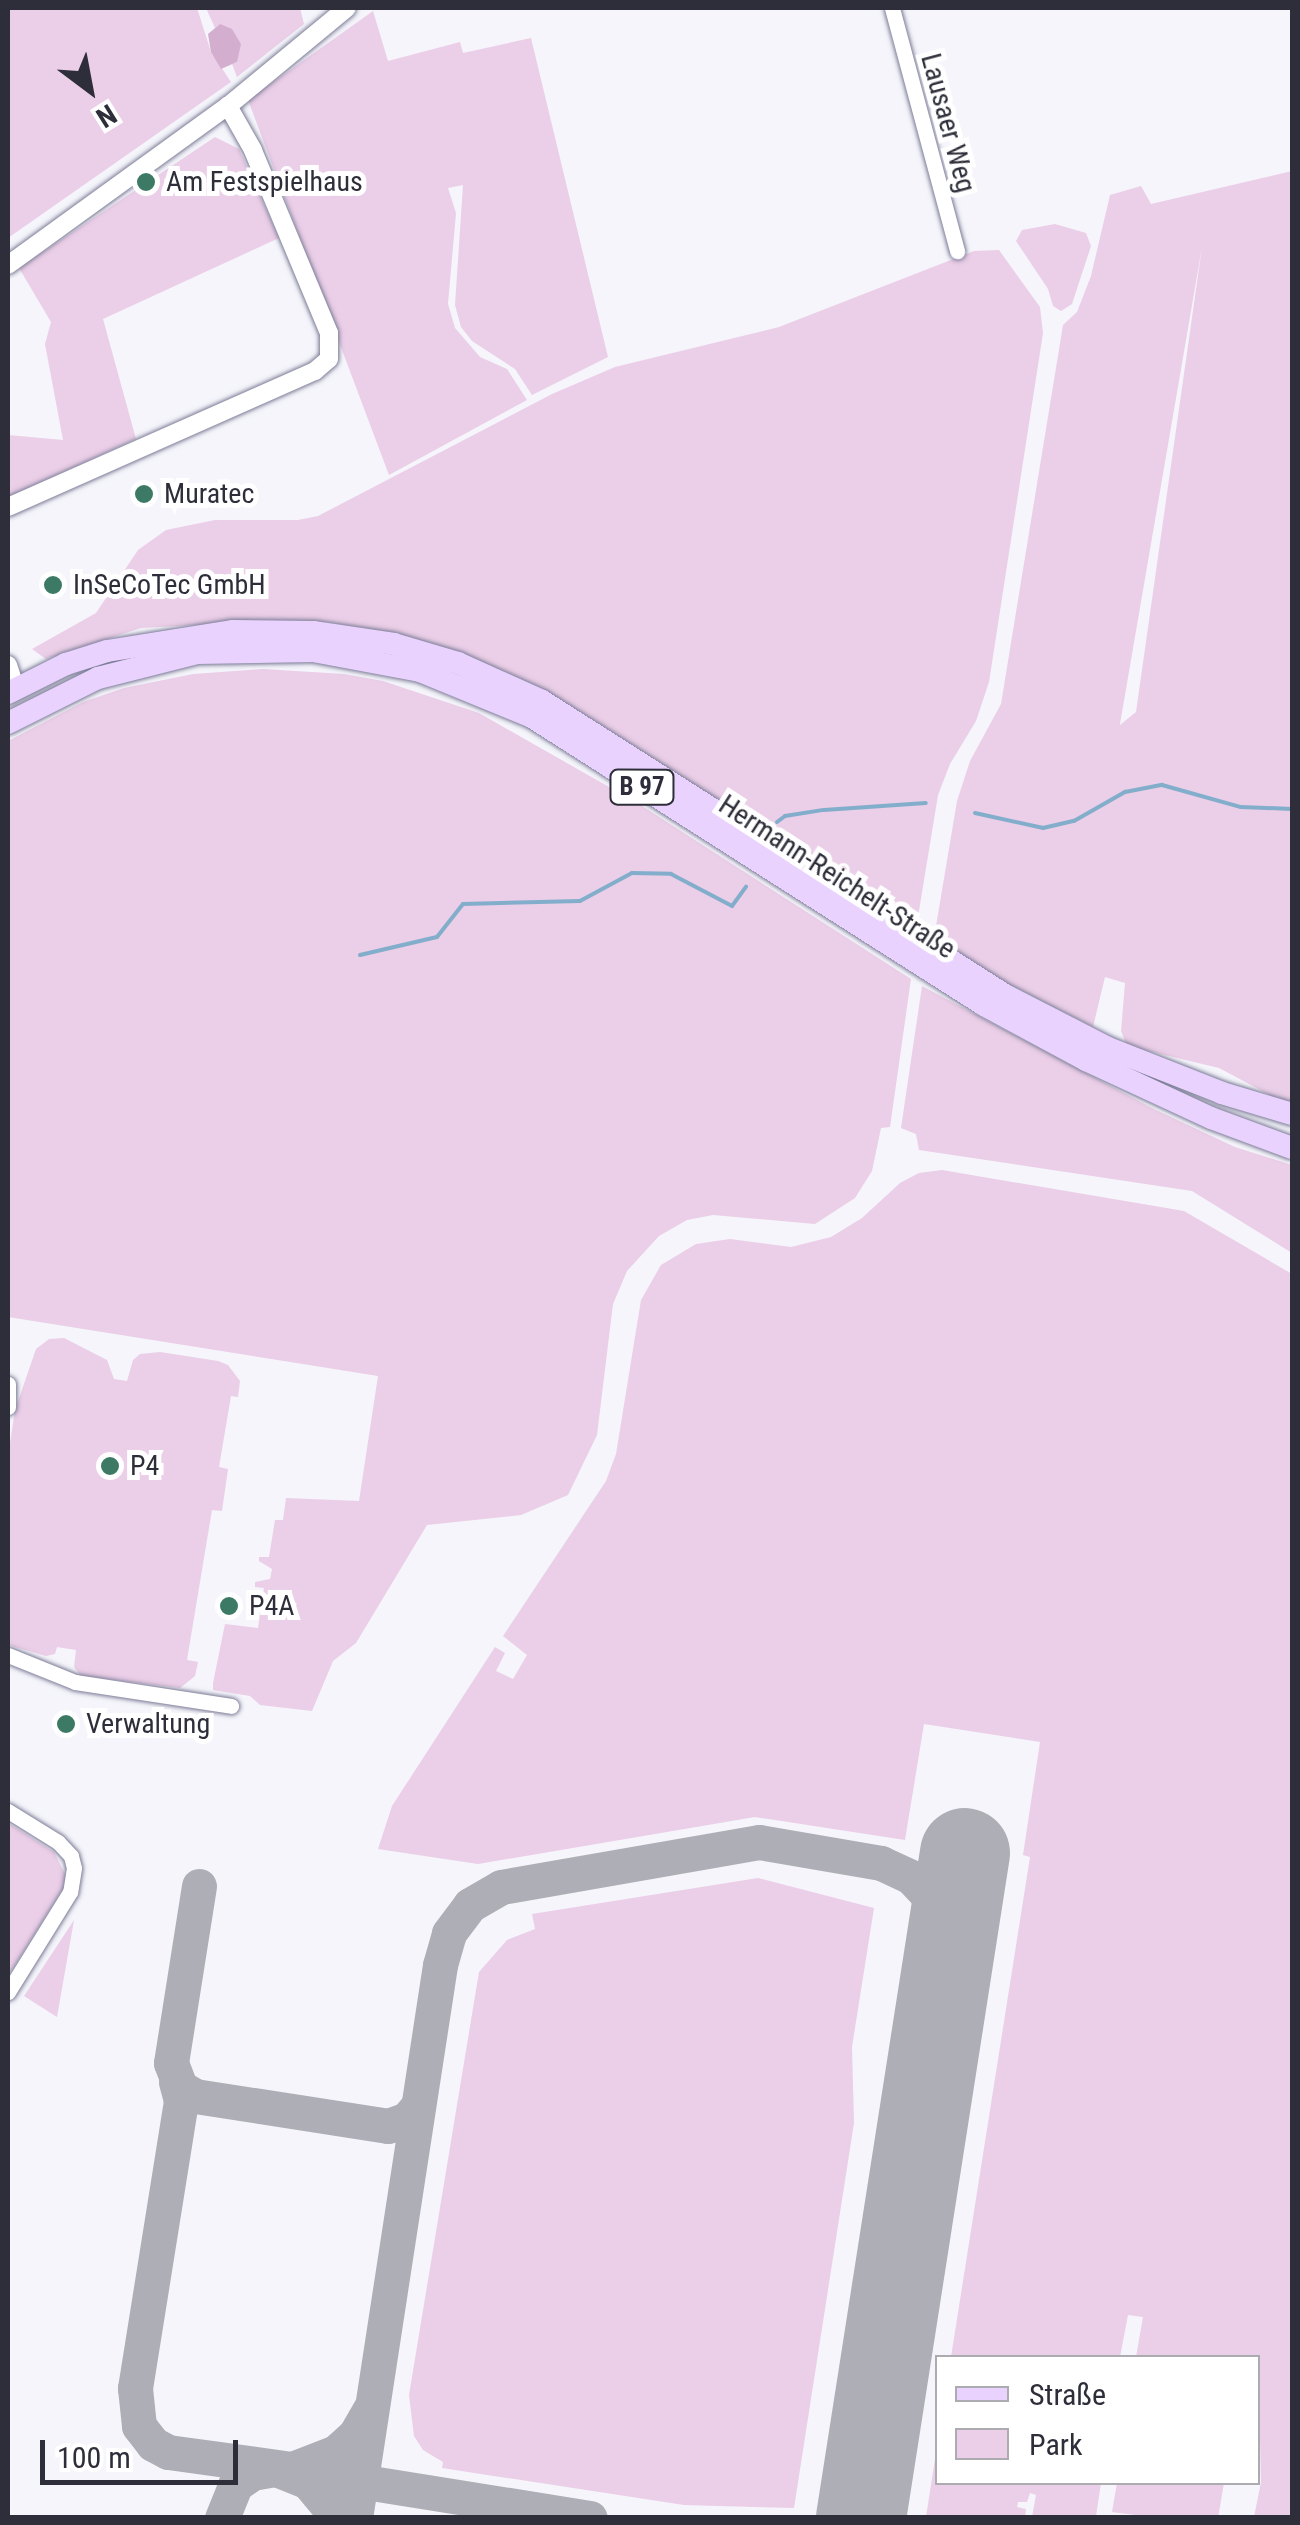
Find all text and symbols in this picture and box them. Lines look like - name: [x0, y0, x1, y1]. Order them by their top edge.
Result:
- north arrow: [40, 40, 140, 140]
- street label: Lausaer Weg: [913, 50, 983, 196]
- text: N: [90, 97, 122, 134]
- place label: Am Festspielhaus: [166, 165, 363, 199]
- marker: Am Festspielhaus: [135, 171, 157, 193]
- place label: Muratec: [164, 477, 254, 511]
- marker: Muratec: [133, 483, 155, 505]
- place label: InSeCoTec GmbH: [73, 568, 266, 602]
- marker: InSeCoTec GmbH: [42, 574, 64, 596]
- road number: B 97: [607, 767, 677, 807]
- street label: Hermann-Reichelt-Straße: [712, 788, 962, 966]
- place label: P4: [130, 1449, 159, 1483]
- marker: P4: [99, 1455, 121, 1477]
- place label: P4A: [249, 1589, 294, 1623]
- marker: P4A: [218, 1595, 240, 1617]
- place label: Verwaltung: [86, 1707, 210, 1741]
- marker: Verwaltung: [55, 1713, 77, 1735]
- legend: [935, 2355, 1260, 2485]
- text: Straße: [1029, 2377, 1106, 2412]
- scale bar: [45, 2420, 242, 2482]
- text: Park: [1029, 2427, 1083, 2462]
- text: 100 m: [57, 2440, 131, 2475]

